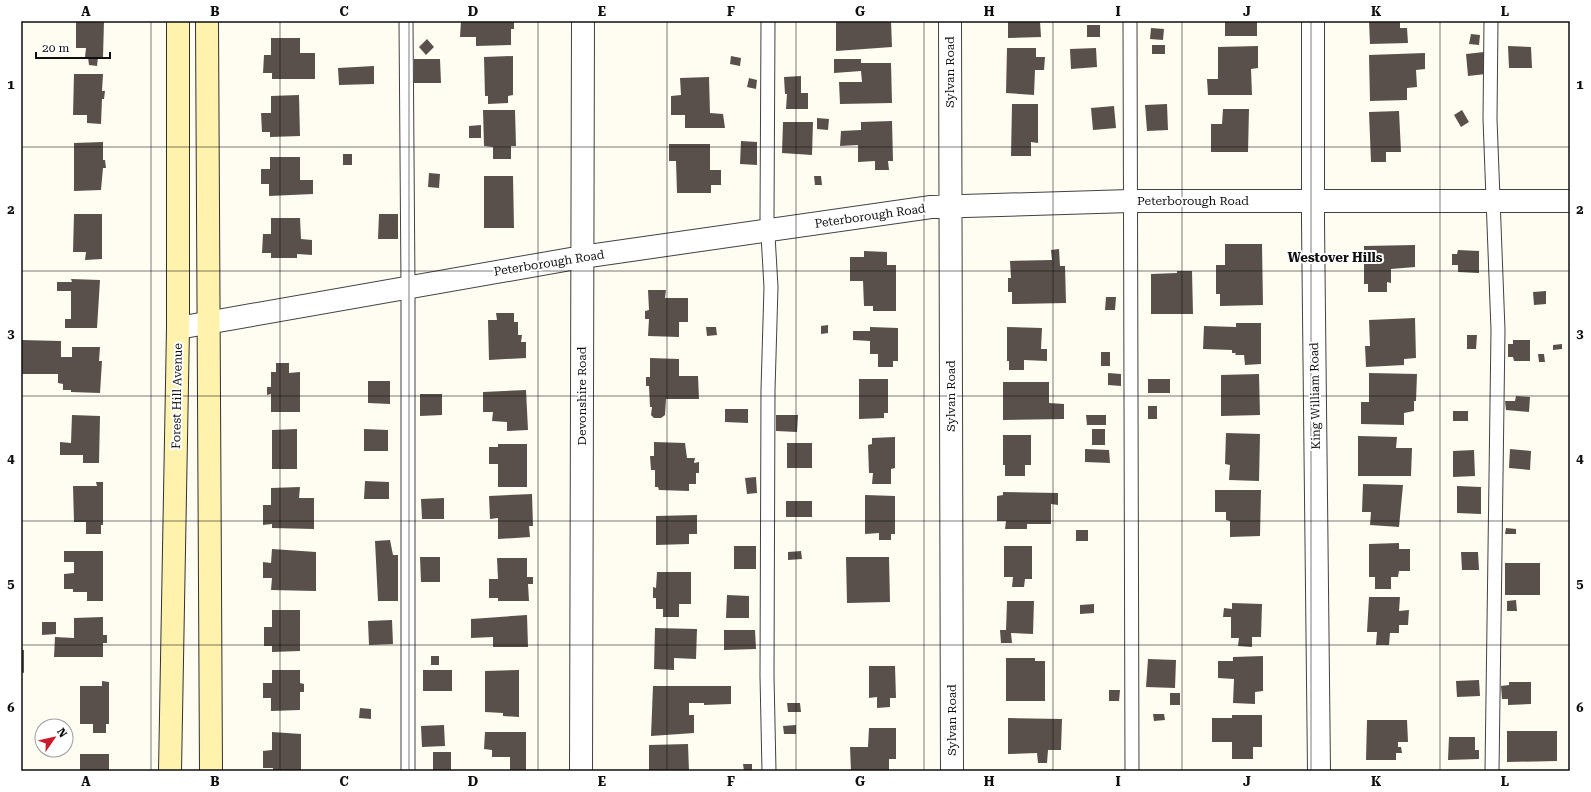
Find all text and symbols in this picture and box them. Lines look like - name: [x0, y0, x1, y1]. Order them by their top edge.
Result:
- text: A: [81, 4, 91, 19]
- text: B: [210, 4, 220, 19]
- text: C: [339, 4, 349, 19]
- text: D: [468, 4, 478, 19]
- text: E: [598, 4, 606, 19]
- text: F: [727, 4, 735, 19]
- text: G: [855, 4, 865, 19]
- text: H: [984, 4, 995, 19]
- text: I: [1115, 4, 1121, 19]
- text: J: [1243, 4, 1251, 19]
- text: K: [1371, 4, 1382, 19]
- text: L: [1501, 4, 1509, 19]
- scale bar: [36, 34, 110, 60]
- street label: Sylvan Road: [943, 36, 957, 108]
- text: 20 m: [42, 41, 69, 55]
- text: 1: [7, 77, 15, 92]
- text: 1: [1576, 77, 1584, 92]
- street label: Peterborough Road: [1137, 194, 1249, 208]
- street label: Peterborough Road: [814, 201, 927, 231]
- text: 2: [7, 202, 15, 217]
- text: 2: [1576, 202, 1584, 217]
- street label: Peterborough Road: [493, 247, 606, 279]
- district label: Westover Hills: [1288, 250, 1383, 265]
- text: 3: [7, 326, 15, 341]
- text: 3: [1576, 326, 1584, 341]
- street label: King William Road: [1307, 342, 1323, 450]
- street label: Forest Hill Avenue: [169, 343, 185, 449]
- street label: Devonshire Road: [575, 346, 589, 445]
- street label: Sylvan Road: [944, 360, 958, 432]
- text: 4: [7, 451, 15, 466]
- text: 4: [1576, 451, 1584, 466]
- text: 5: [7, 576, 15, 591]
- text: 5: [1576, 576, 1584, 591]
- street label: Sylvan Road: [945, 684, 959, 756]
- text: 6: [7, 700, 15, 715]
- text: 6: [1576, 700, 1584, 715]
- north arrow: [34, 718, 74, 758]
- text: N: [54, 726, 70, 740]
- text: A: [81, 774, 91, 789]
- text: B: [210, 774, 220, 789]
- text: C: [339, 774, 349, 789]
- text: D: [468, 774, 478, 789]
- text: E: [598, 774, 606, 789]
- text: F: [727, 774, 735, 789]
- text: G: [855, 774, 865, 789]
- text: H: [984, 774, 995, 789]
- text: I: [1115, 774, 1121, 789]
- text: J: [1243, 774, 1251, 789]
- text: K: [1371, 774, 1382, 789]
- text: L: [1501, 774, 1509, 789]

